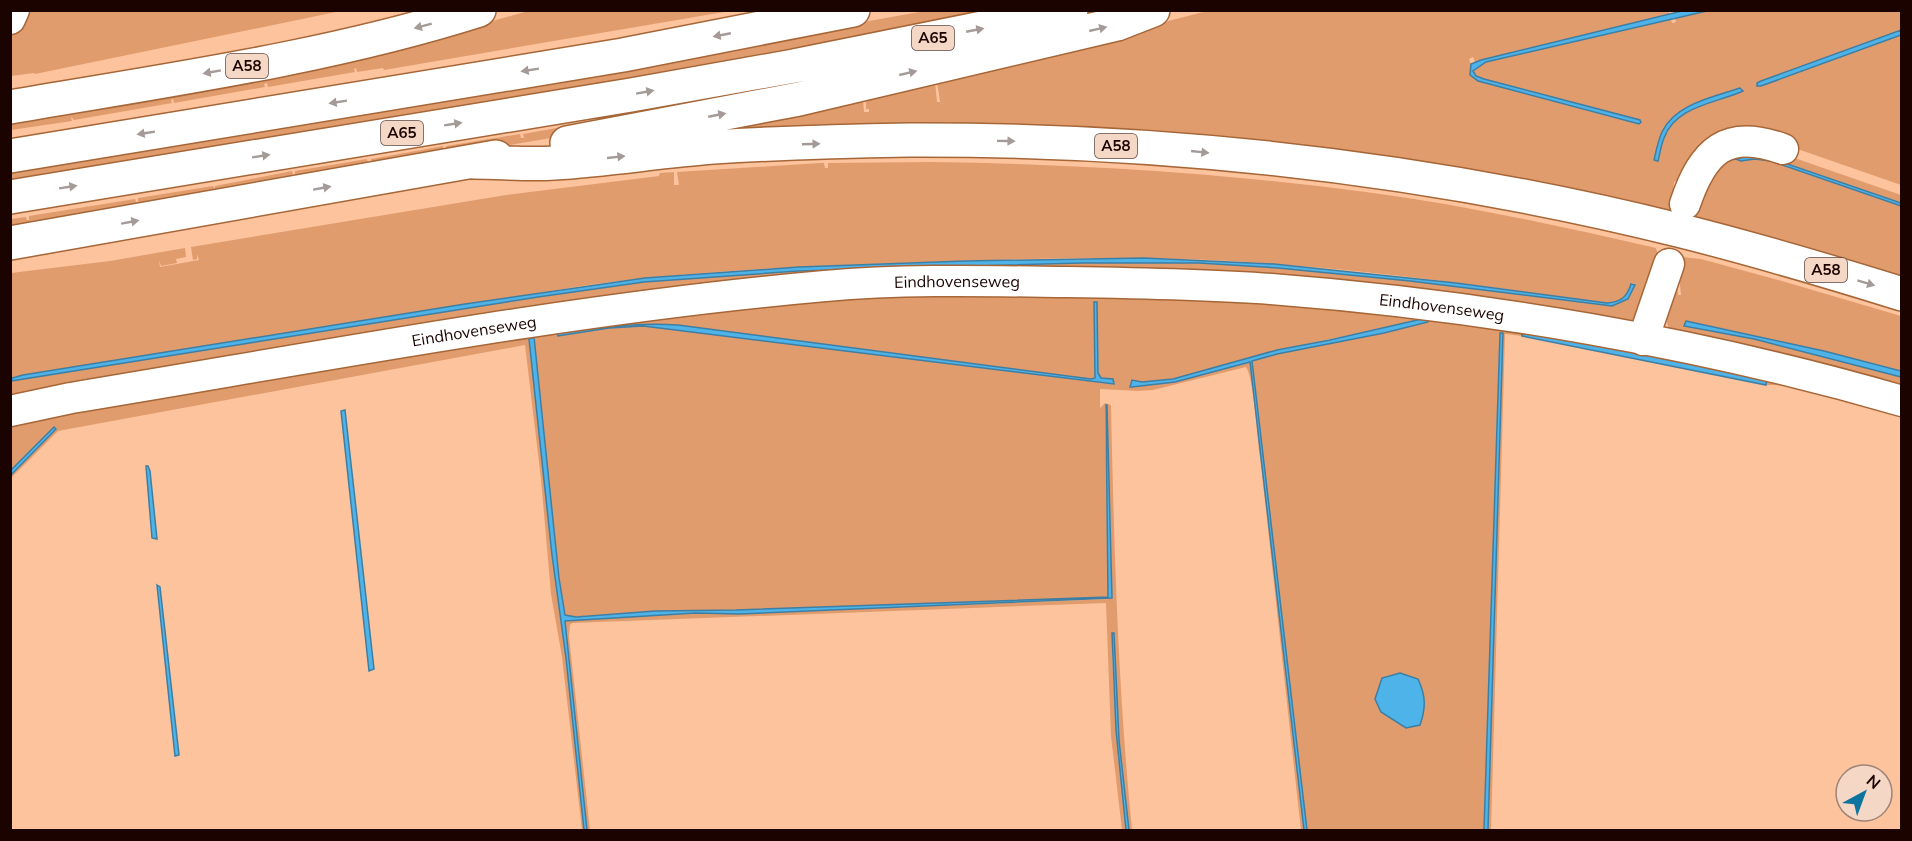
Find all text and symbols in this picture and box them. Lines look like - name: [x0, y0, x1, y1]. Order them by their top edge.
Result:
- one-way arrow: [414, 22, 432, 32]
- one-way arrow: [1088, 24, 1107, 33]
- one-way arrow: [966, 25, 985, 34]
- road number: A65: [912, 26, 954, 50]
- one-way arrow: [713, 31, 732, 40]
- road number: A58: [226, 54, 268, 78]
- one-way arrow: [521, 66, 540, 75]
- one-way arrow: [202, 68, 221, 77]
- one-way arrow: [899, 68, 917, 78]
- one-way arrow: [636, 88, 655, 97]
- one-way arrow: [328, 97, 347, 106]
- one-way arrow: [708, 110, 727, 119]
- one-way arrow: [444, 119, 463, 128]
- road number: A65: [381, 121, 423, 145]
- one-way arrow: [136, 129, 155, 138]
- road number: A58: [1095, 134, 1137, 158]
- one-way arrow: [996, 137, 1015, 146]
- one-way arrow: [801, 139, 820, 148]
- one-way arrow: [1191, 147, 1210, 157]
- one-way arrow: [251, 151, 270, 160]
- one-way arrow: [607, 152, 626, 162]
- one-way arrow: [59, 183, 78, 192]
- one-way arrow: [313, 183, 332, 192]
- one-way arrow: [121, 217, 140, 226]
- road number: A58: [1805, 258, 1847, 282]
- street label: Eindhovenseweg: [894, 271, 1020, 292]
- one-way arrow: [1857, 279, 1875, 288]
- street label: Eindhovenseweg: [1378, 289, 1506, 325]
- street label: Eindhovenseweg: [410, 311, 538, 350]
- north arrow: [1834, 763, 1894, 823]
- text: N: [1863, 770, 1885, 793]

